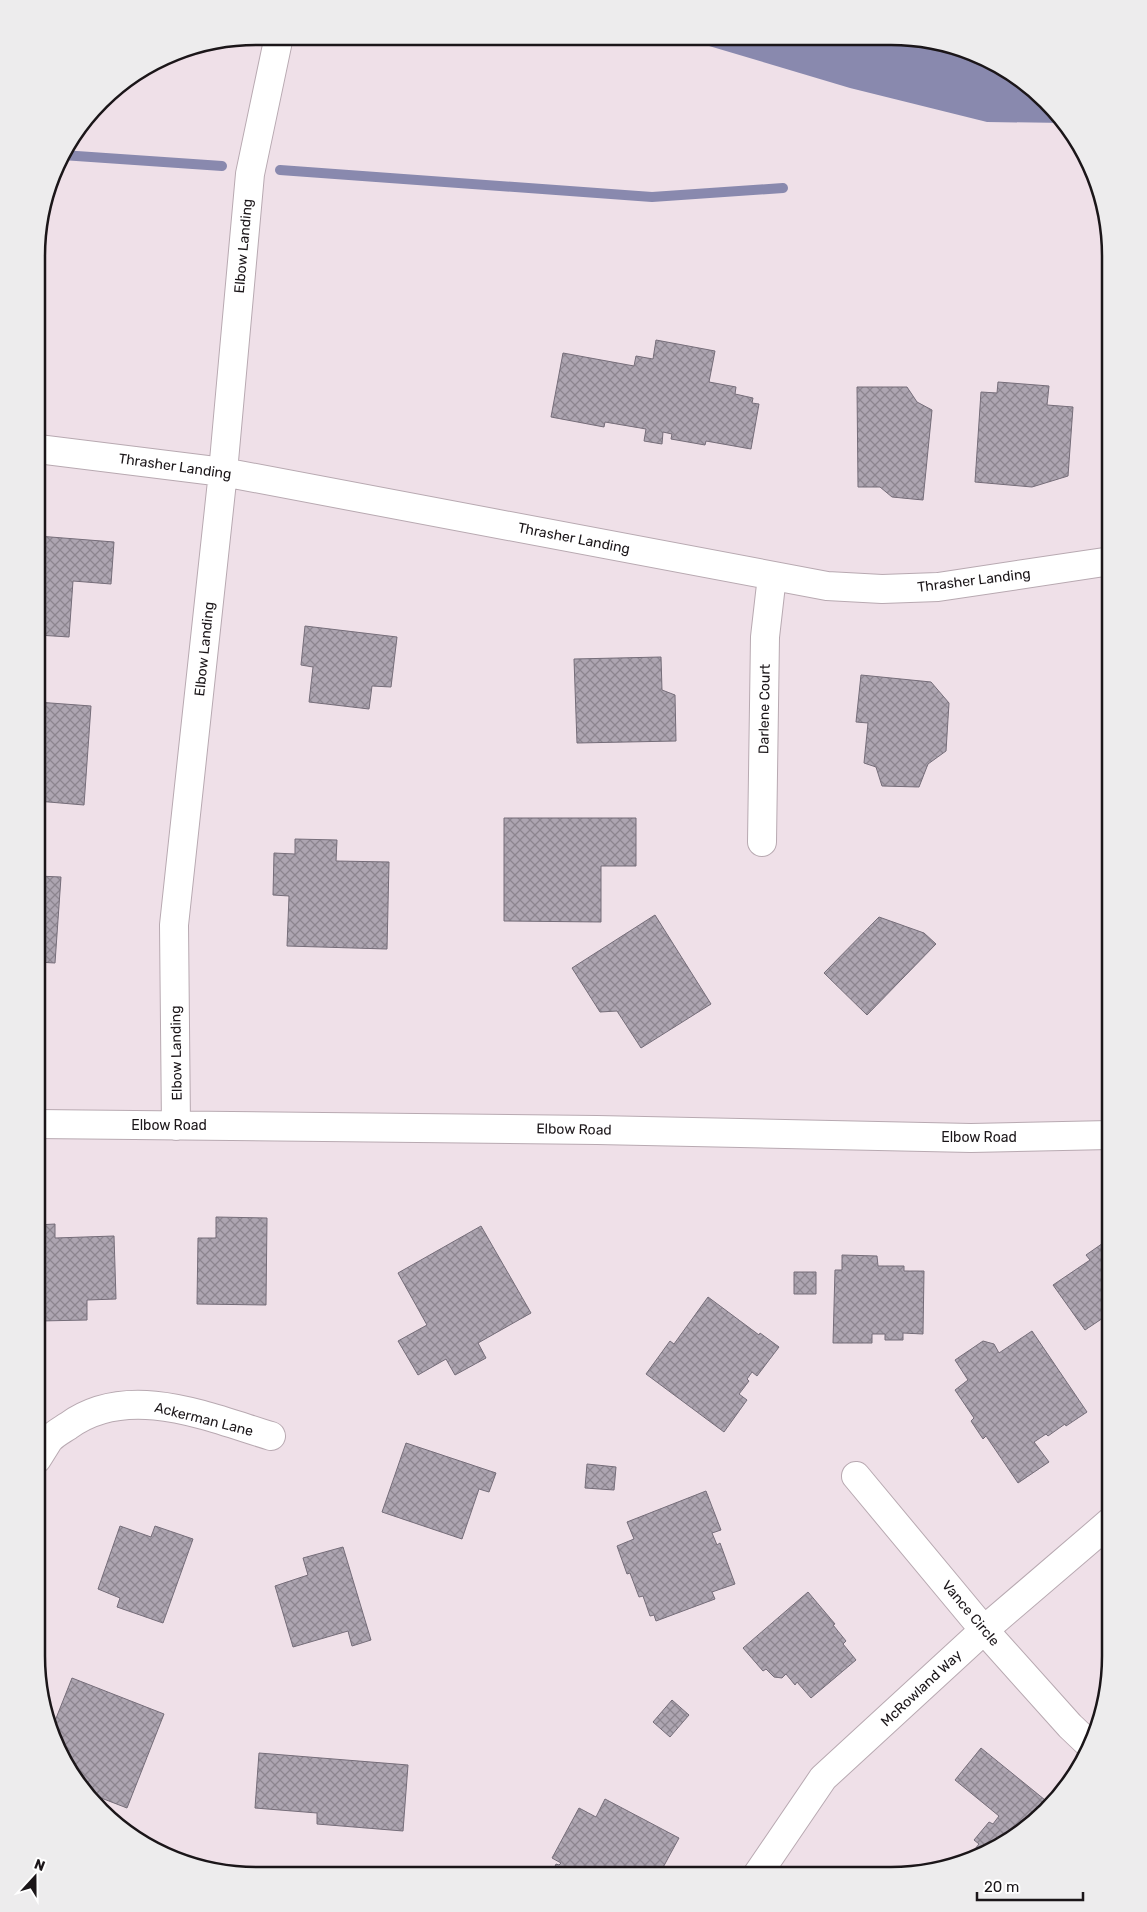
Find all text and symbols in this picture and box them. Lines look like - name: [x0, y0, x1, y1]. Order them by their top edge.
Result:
- street label: Elbow Landing: [231, 198, 256, 294]
- street label: Thrasher Landing: [117, 450, 233, 483]
- street label: Thrasher Landing: [516, 519, 631, 558]
- street label: Thrasher Landing: [917, 565, 1032, 596]
- street label: Elbow Landing: [191, 601, 218, 697]
- street label: Darlene Court: [755, 663, 774, 754]
- street label: Elbow Landing: [167, 1005, 186, 1101]
- street label: Elbow Road: [131, 1117, 207, 1134]
- street label: Elbow Road: [536, 1120, 612, 1139]
- street label: Elbow Road: [941, 1129, 1017, 1146]
- street label: Ackerman Lane: [153, 1399, 255, 1440]
- street label: Vance Circle: [938, 1577, 1003, 1650]
- street label: McRowland Way: [877, 1646, 965, 1730]
- north arrow: [10, 1852, 60, 1902]
- text: N: [32, 1856, 47, 1875]
- scale bar: [977, 1870, 1083, 1902]
- text: 20 m: [984, 1878, 1019, 1896]

